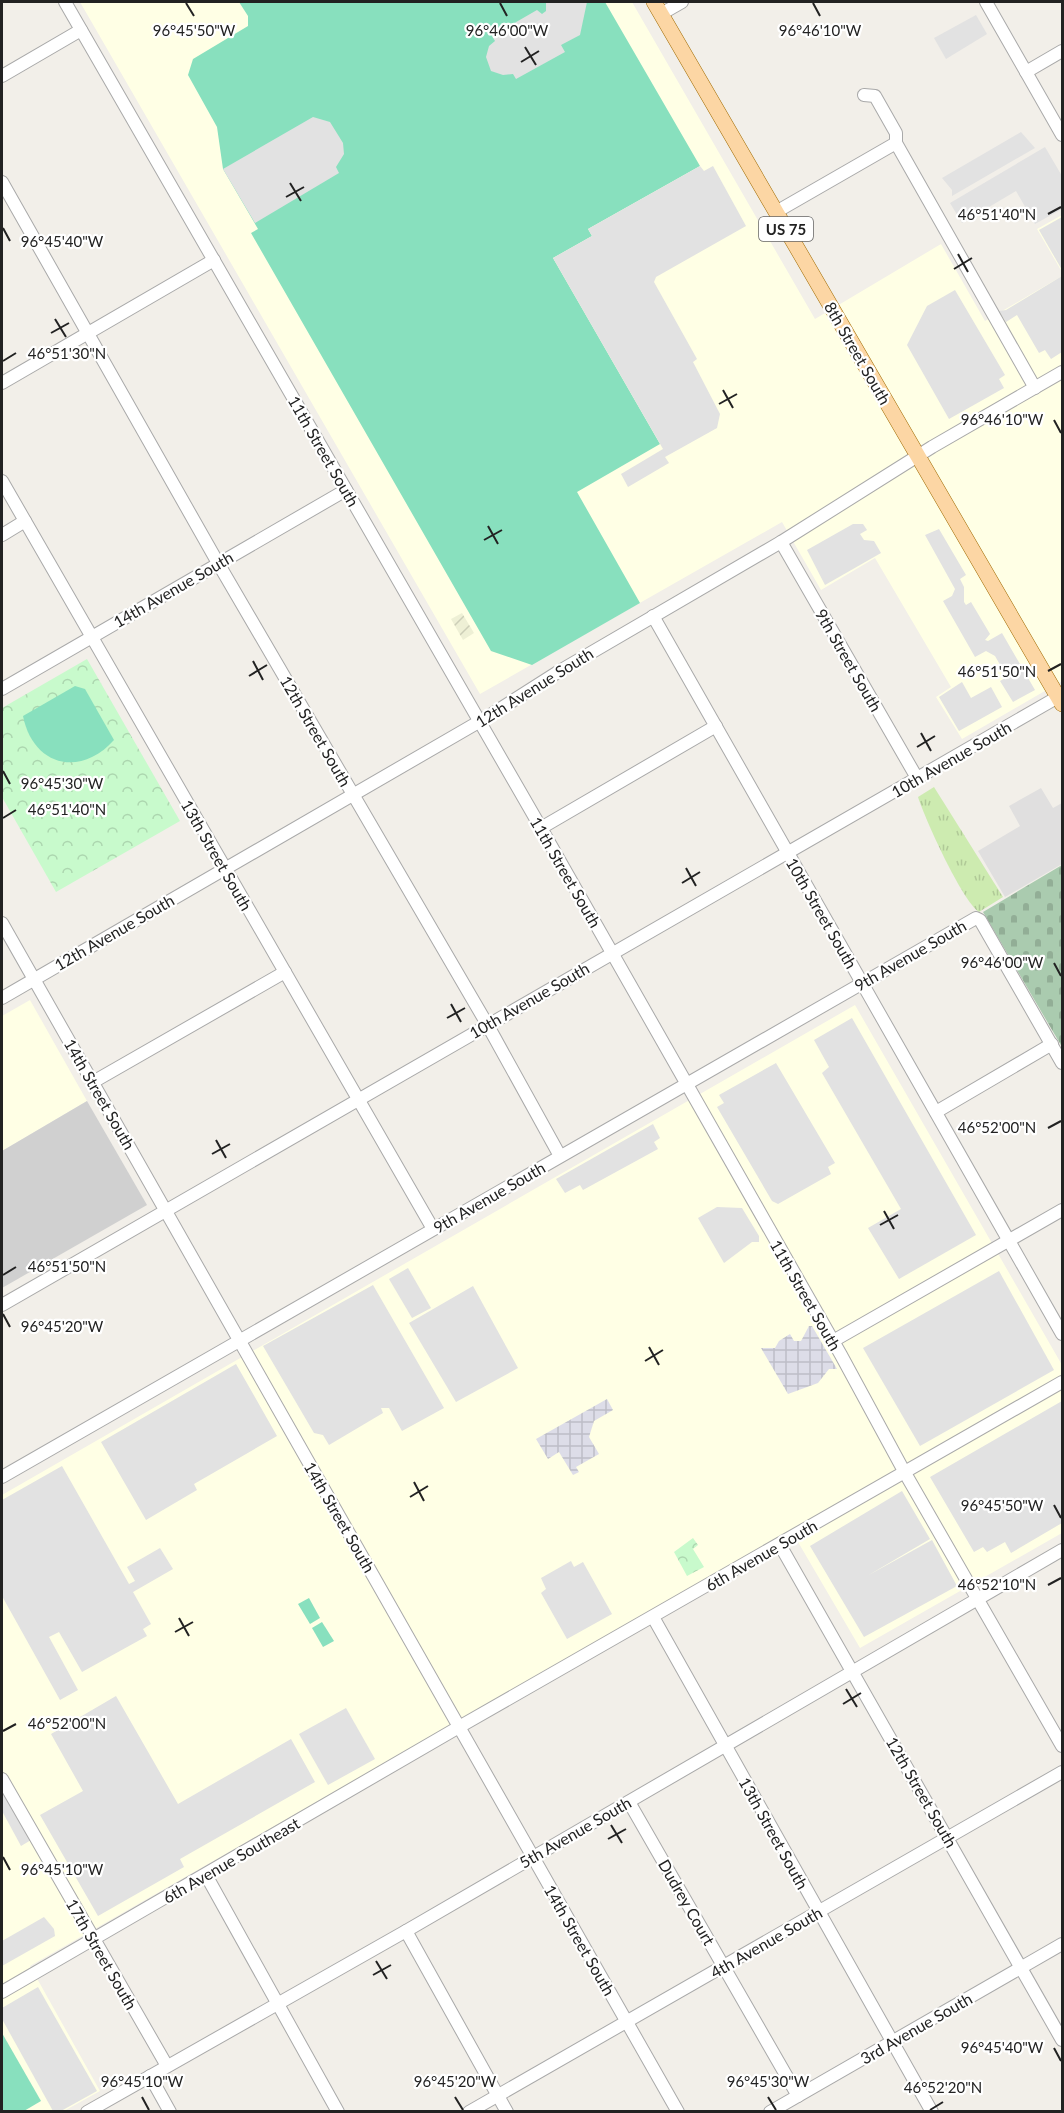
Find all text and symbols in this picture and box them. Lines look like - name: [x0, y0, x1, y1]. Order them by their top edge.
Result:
- text: 96°45'50"W: [153, 21, 236, 39]
- text: 96°46'00"W: [466, 21, 549, 39]
- text: 96°46'10"W: [779, 21, 862, 39]
- text: 46°51'40"N: [958, 205, 1036, 223]
- road number: US 75: [759, 217, 813, 241]
- text: 96°45'40"W: [21, 232, 104, 250]
- street label: 8th Street South: [821, 298, 895, 408]
- text: 46°51'30"N: [28, 344, 106, 362]
- street label: 11th Street South: [285, 392, 363, 510]
- text: 96°46'10"W: [961, 410, 1044, 428]
- street label: 14th Avenue South: [110, 547, 236, 631]
- street label: 9th Street South: [812, 605, 886, 715]
- street label: 12th Avenue South: [472, 643, 596, 731]
- text: 46°51'50"N: [958, 662, 1036, 680]
- street label: 12th Street South: [277, 672, 355, 790]
- street label: 10th Avenue South: [888, 717, 1014, 801]
- text: 96°45'30"W: [21, 774, 104, 792]
- street label: 13th Street South: [178, 796, 256, 914]
- text: 46°51'40"N: [28, 800, 106, 818]
- street label: 11th Street South: [527, 813, 605, 931]
- street label: 10th Street South: [783, 854, 861, 972]
- street label: 12th Avenue South: [51, 890, 177, 974]
- street label: 9th Avenue South: [851, 915, 969, 995]
- text: 96°46'00"W: [961, 953, 1044, 971]
- street label: 10th Avenue South: [466, 958, 592, 1042]
- street label: 14th Street South: [61, 1035, 139, 1153]
- text: 46°52'00"N: [958, 1118, 1036, 1136]
- street label: 9th Avenue South: [430, 1157, 548, 1237]
- street label: 11th Street South: [767, 1236, 845, 1354]
- text: 46°51'50"N: [28, 1257, 106, 1275]
- text: 96°45'20"W: [21, 1317, 104, 1335]
- street label: 14th Street South: [301, 1458, 379, 1576]
- text: 96°45'50"W: [961, 1496, 1044, 1514]
- street label: 6th Avenue South: [702, 1515, 820, 1595]
- text: 46°52'10"N: [958, 1575, 1036, 1593]
- text: 46°52'00"N: [28, 1714, 106, 1732]
- street label: 12th Street South: [883, 1733, 961, 1851]
- street label: 13th Street South: [735, 1774, 813, 1892]
- street label: 5th Avenue South: [516, 1792, 634, 1872]
- street label: 6th Avenue Southeast: [159, 1813, 303, 1907]
- street label: Dudrey Court: [655, 1856, 719, 1948]
- text: 96°45'10"W: [21, 1860, 104, 1878]
- street label: 14th Street South: [541, 1881, 619, 1999]
- street label: 17th Street South: [63, 1895, 141, 2013]
- street label: 4th Avenue South: [707, 1902, 825, 1982]
- street label: 3rd Avenue South: [857, 1988, 975, 2068]
- text: 96°45'40"W: [961, 2038, 1044, 2056]
- text: 96°45'10"W: [101, 2072, 184, 2090]
- text: 96°45'20"W: [414, 2072, 497, 2090]
- text: 96°45'30"W: [727, 2072, 810, 2090]
- text: 46°52'20"N: [904, 2078, 982, 2096]

